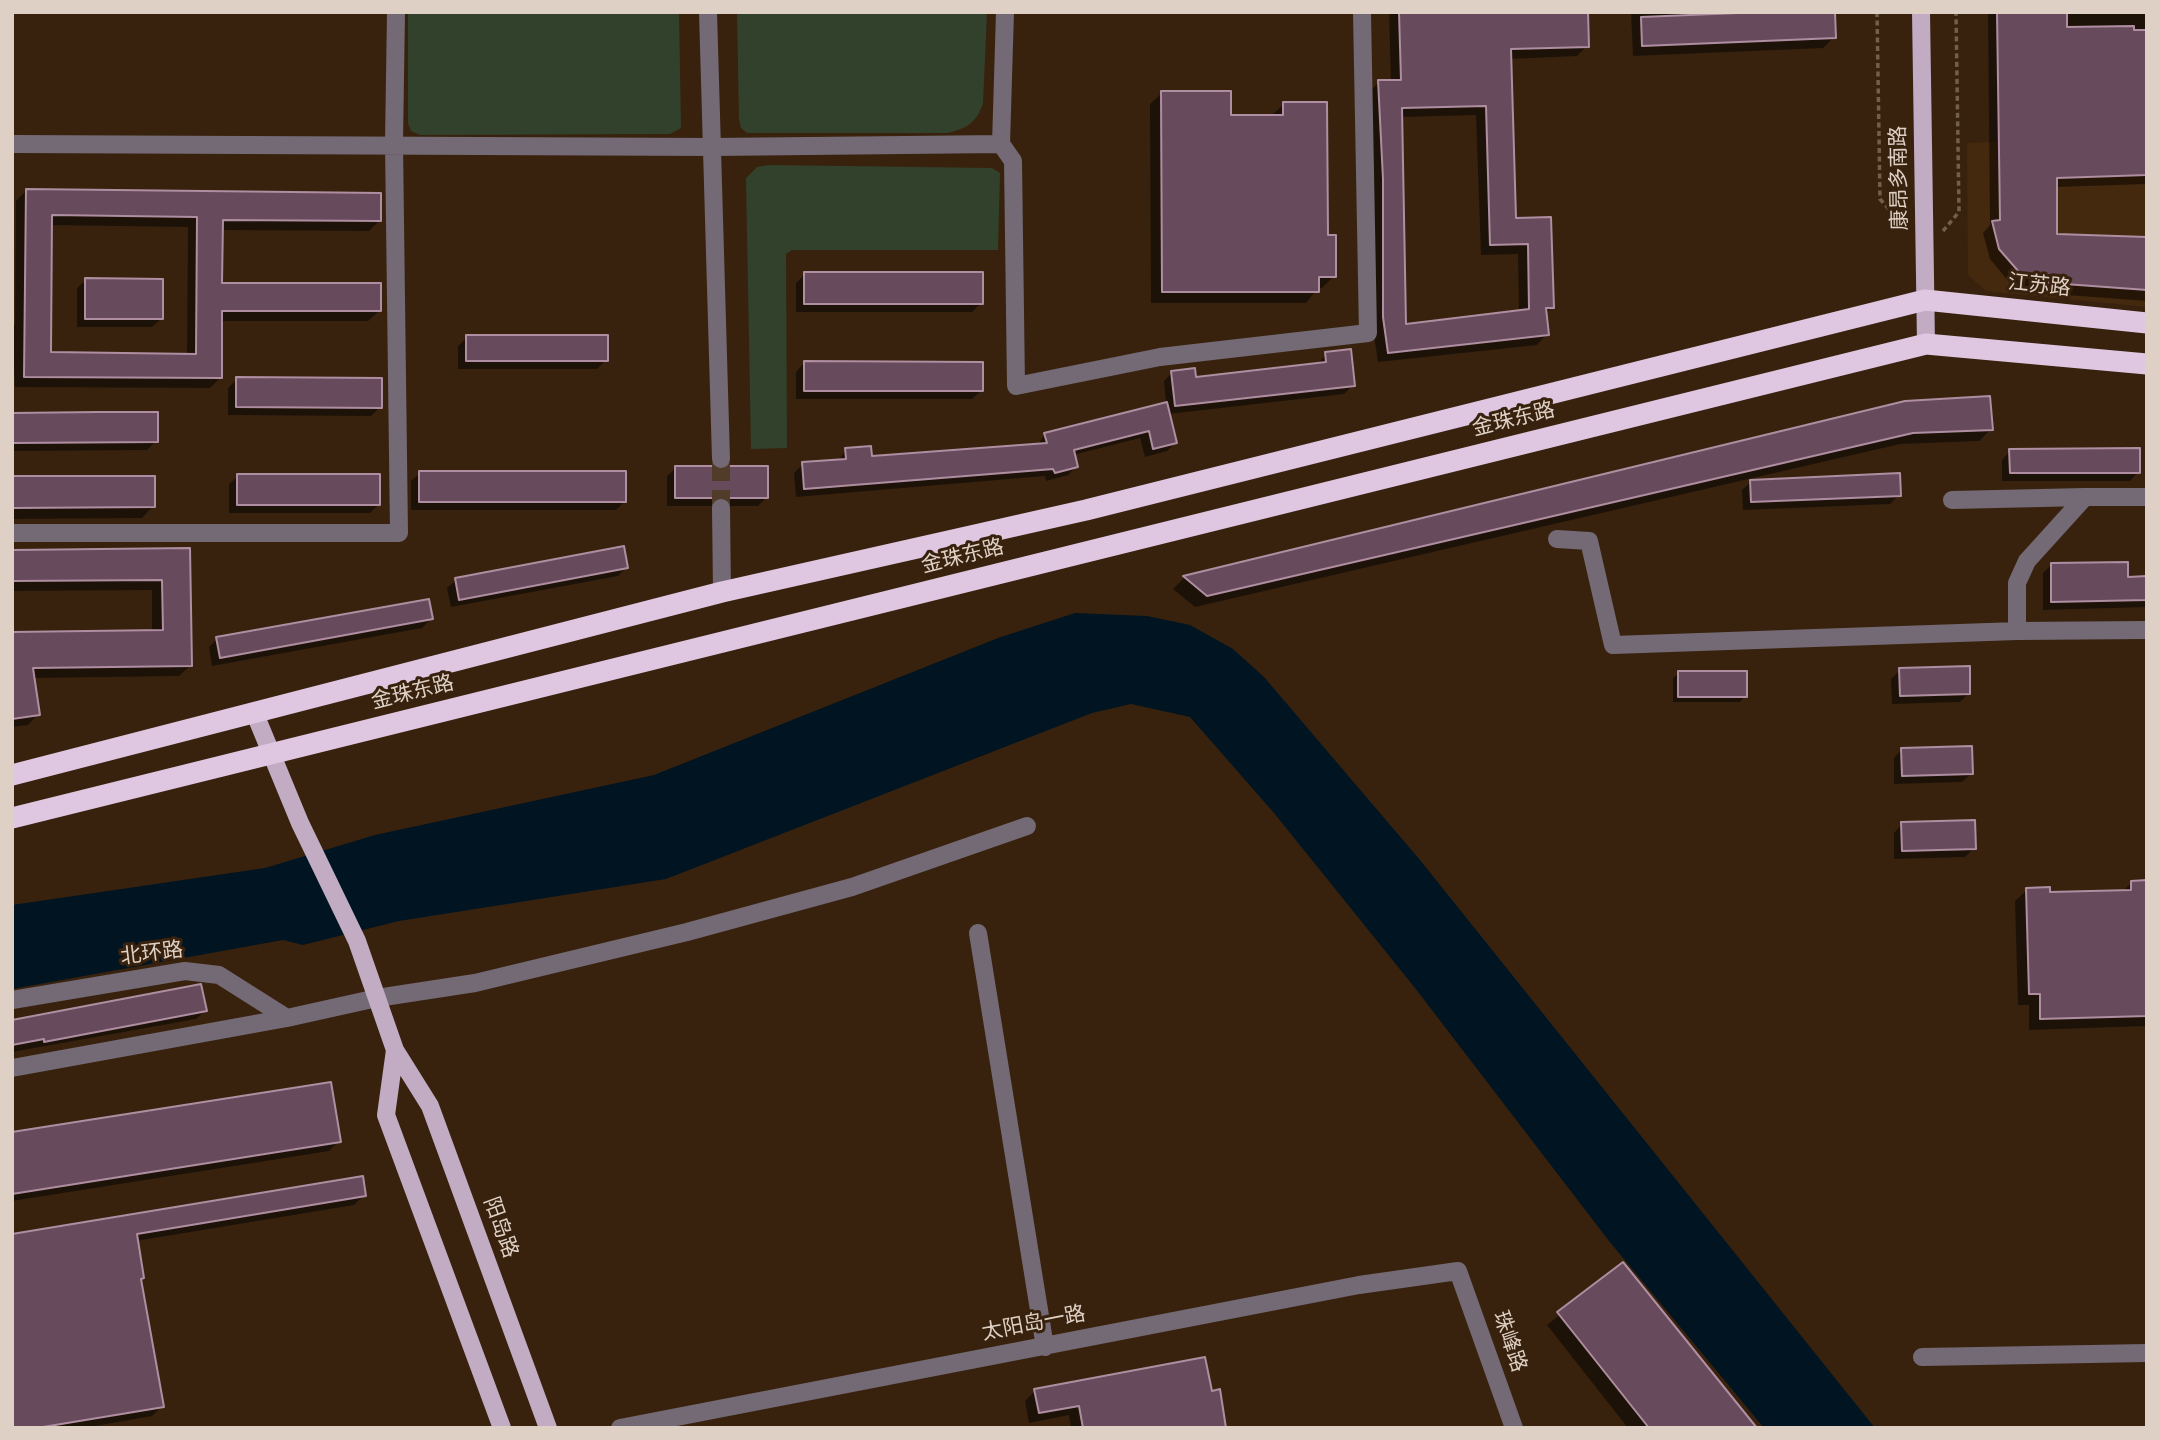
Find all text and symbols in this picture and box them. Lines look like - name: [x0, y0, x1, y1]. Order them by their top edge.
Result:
- street label: 康昂多南路: [1887, 125, 1915, 231]
- street label: 江苏路: [2006, 271, 2072, 303]
- street label: 金珠东路: [1470, 399, 1558, 443]
- street label: 金珠东路: [919, 536, 1007, 580]
- street label: 金珠东路: [369, 672, 457, 716]
- street label: 北环路: [119, 939, 185, 971]
- street label: 阳岛路: [476, 1194, 522, 1262]
- street label: 太阳岛一路: [980, 1303, 1088, 1347]
- street label: 珠峰路: [1486, 1308, 1530, 1376]

